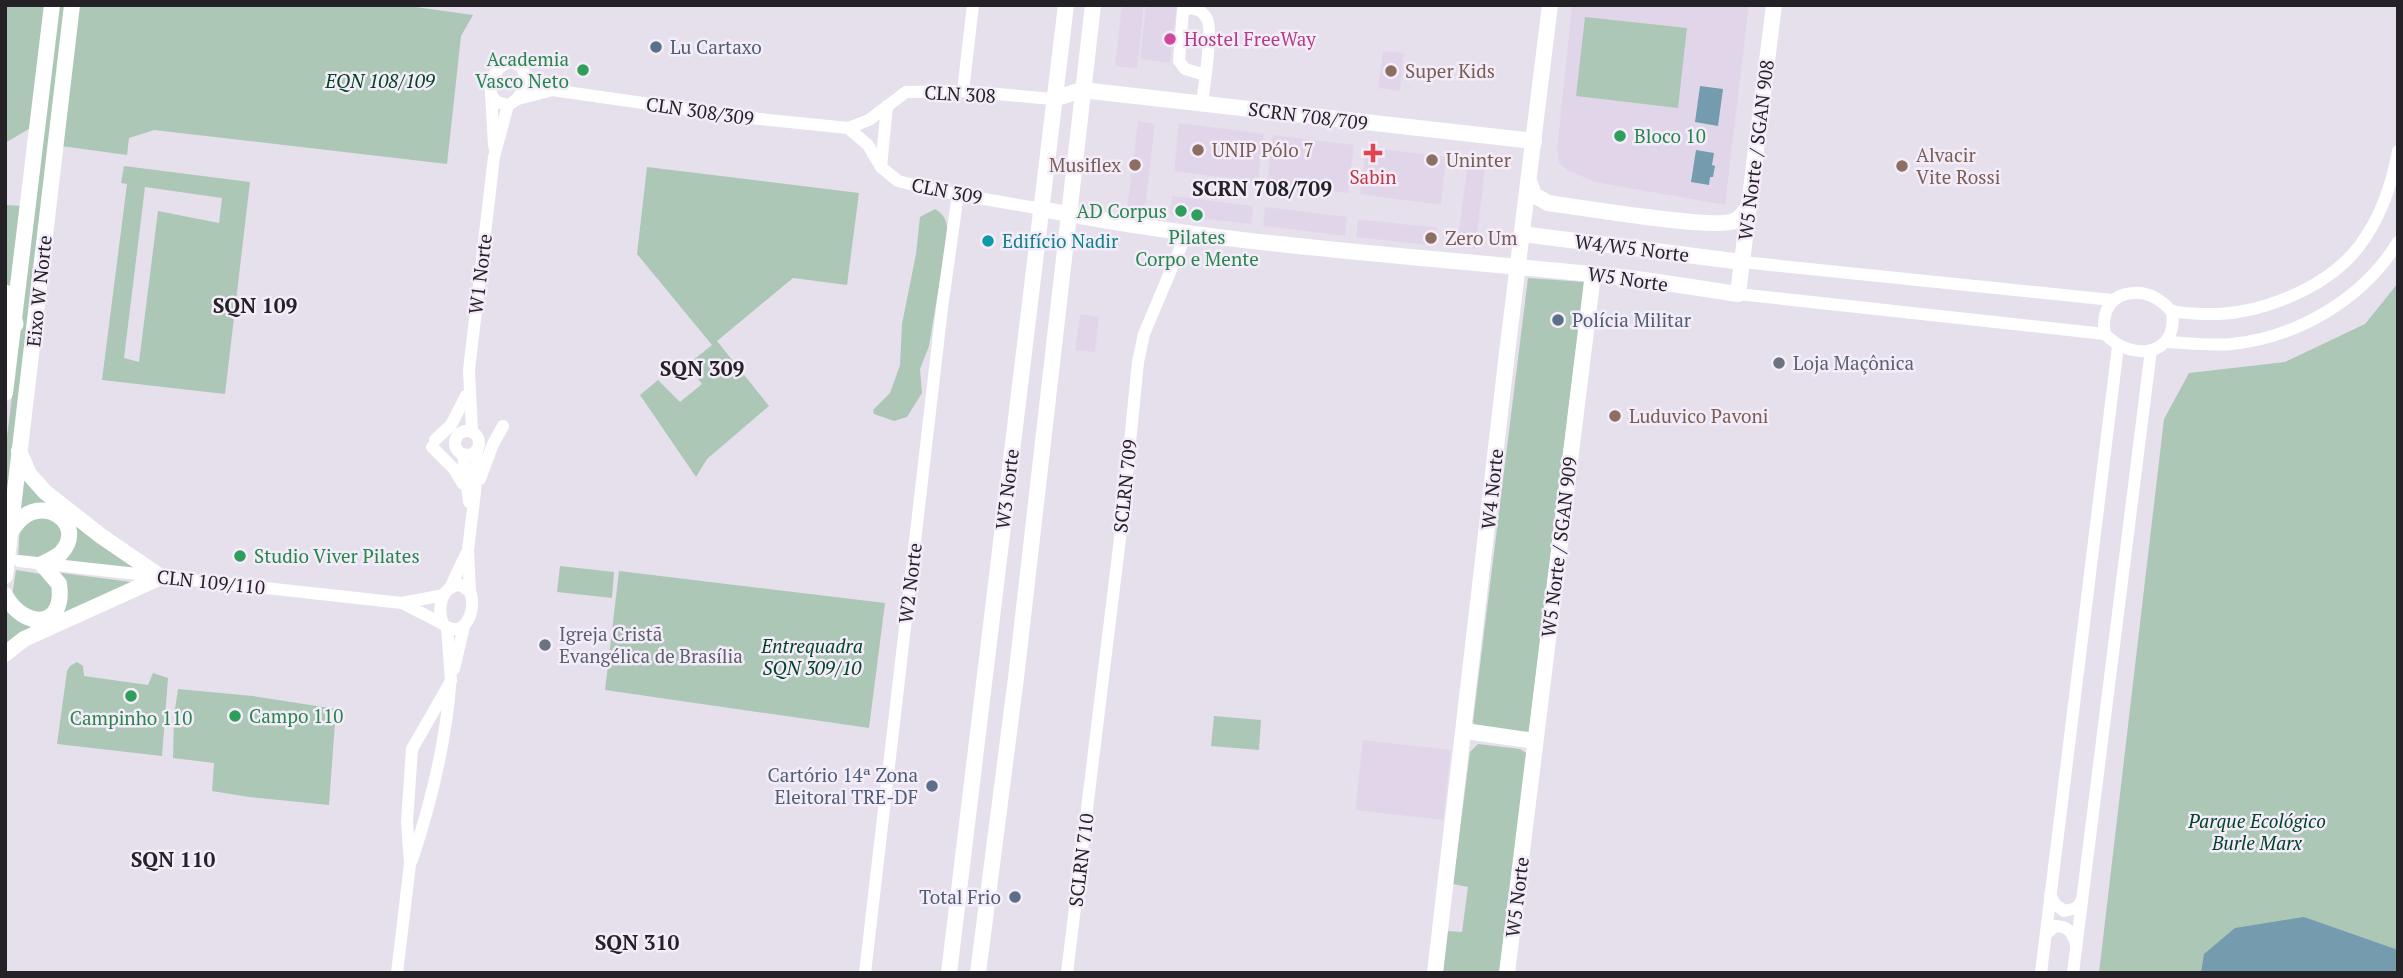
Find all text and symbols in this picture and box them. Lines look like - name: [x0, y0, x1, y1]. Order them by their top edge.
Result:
- place label: Hostel FreeWay: [1184, 26, 1316, 51]
- marker: Hostel FreeWay: [1162, 31, 1178, 47]
- place label: Lu Cartaxo: [670, 34, 762, 59]
- marker: Lu Cartaxo: [648, 39, 664, 55]
- place label: Academia Vasco Neto: [475, 46, 569, 93]
- place label: Super Kids: [1405, 58, 1495, 83]
- street label: W5 Norte / SGAN 908: [1732, 58, 1779, 242]
- marker: Academia Vasco Neto: [575, 62, 591, 78]
- marker: Super Kids: [1383, 63, 1399, 79]
- park label: EQN 108/109: [324, 68, 435, 93]
- street label: CLN 308: [924, 79, 996, 108]
- street label: CLN 308/309: [645, 91, 756, 130]
- street label: SCRN 708/709: [1247, 96, 1369, 135]
- place label: Bloco 10: [1634, 123, 1706, 148]
- marker: Bloco 10: [1612, 128, 1628, 144]
- place label: UNIP Pólo 7: [1212, 137, 1314, 162]
- marker: UNIP Pólo 7: [1190, 142, 1206, 158]
- place label: Alvacir Vite Rossi: [1916, 142, 2000, 189]
- marker: Sabin: [1363, 143, 1383, 163]
- place label: Uninter: [1446, 147, 1512, 172]
- place label: Musiflex: [1049, 152, 1121, 177]
- marker: Uninter: [1424, 152, 1440, 168]
- marker: Musiflex: [1127, 157, 1143, 173]
- marker: Alvacir Vite Rossi: [1894, 158, 1910, 174]
- place label: Sabin: [1349, 164, 1397, 189]
- street label: CLN 309: [910, 171, 985, 210]
- district label: SCRN 708/709: [1192, 174, 1332, 202]
- place label: AD Corpus: [1076, 198, 1167, 223]
- marker: AD Corpus: [1173, 203, 1189, 219]
- marker: Pilates Corpo e Mente: [1189, 207, 1205, 223]
- place label: Pilates Corpo e Mente: [1135, 224, 1259, 271]
- place label: Zero Um: [1445, 225, 1518, 250]
- place label: Edifício Nadir: [1002, 228, 1119, 253]
- street label: W4/W5 Norte: [1573, 228, 1691, 267]
- marker: Zero Um: [1423, 230, 1439, 246]
- street label: W1 Norte: [462, 232, 497, 316]
- marker: Edifício Nadir: [980, 233, 996, 249]
- street label: Eixo W Norte: [20, 234, 57, 348]
- street label: W5 Norte: [1586, 261, 1670, 297]
- district label: SQN 109: [213, 291, 297, 319]
- place label: Polícia Militar: [1572, 307, 1692, 332]
- marker: Polícia Militar: [1550, 312, 1566, 328]
- place label: Loja Maçônica: [1793, 350, 1915, 375]
- district label: SQN 309: [660, 354, 744, 382]
- marker: Loja Maçônica: [1771, 355, 1787, 371]
- place label: Luduvico Pavoni: [1629, 403, 1768, 428]
- marker: Luduvico Pavoni: [1607, 408, 1623, 424]
- street label: SCLRN 709: [1107, 438, 1142, 534]
- street label: W3 Norte: [989, 447, 1024, 531]
- street label: W4 Norte: [1475, 447, 1508, 530]
- street label: W5 Norte / SGAN 909: [1535, 455, 1582, 639]
- street label: W2 Norte: [892, 541, 927, 625]
- place label: Studio Viver Pilates: [254, 543, 420, 568]
- marker: Studio Viver Pilates: [232, 548, 248, 564]
- street label: CLN 109/110: [156, 563, 266, 600]
- place label: Igreja Cristã Evangélica de Brasília: [559, 621, 743, 668]
- park label: Entrequadra SQN 309/10: [760, 633, 863, 680]
- marker: Igreja Cristã Evangélica de Brasília: [537, 637, 553, 653]
- marker: Campinho 110: [123, 688, 139, 704]
- place label: Campo 110: [249, 703, 344, 728]
- place label: Campinho 110: [70, 705, 192, 730]
- marker: Campo 110: [227, 708, 243, 724]
- place label: Cartório 14ª Zona Eleitoral TRE-DF: [768, 762, 918, 809]
- marker: Cartório 14ª Zona Eleitoral TRE-DF: [924, 778, 940, 794]
- park label: Parque Ecológico Burle Marx: [2187, 808, 2326, 855]
- street label: SCLRN 710: [1062, 812, 1099, 908]
- district label: SQN 110: [131, 845, 215, 873]
- street label: W5 Norte: [1499, 855, 1534, 939]
- place label: Total Frio: [919, 884, 1001, 909]
- marker: Total Frio: [1007, 889, 1023, 905]
- district label: SQN 310: [595, 928, 679, 956]

